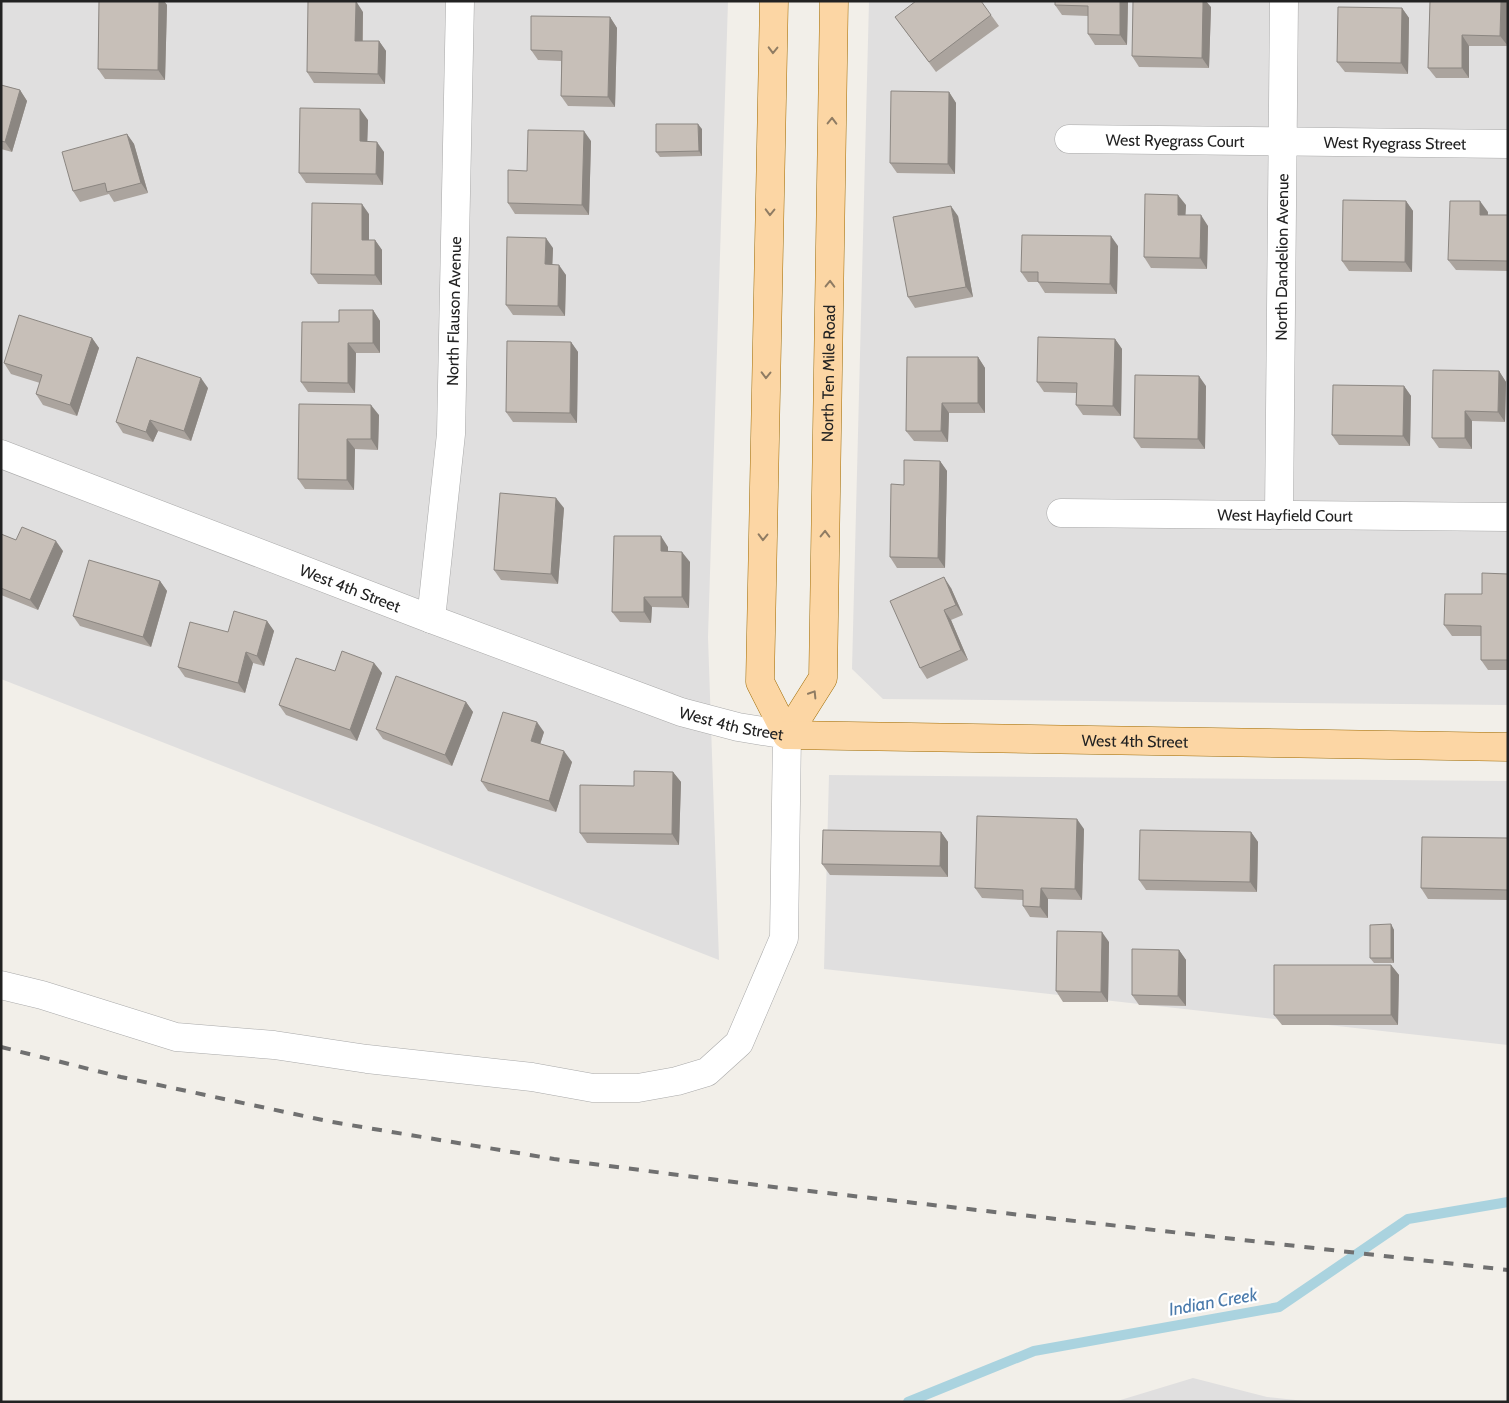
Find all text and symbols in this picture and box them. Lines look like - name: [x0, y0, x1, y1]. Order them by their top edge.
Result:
- one-way arrow: [768, 46, 779, 54]
- one-way arrow: [827, 117, 838, 125]
- street label: West Ryegrass Court: [1105, 130, 1245, 151]
- street label: West Ryegrass Street: [1324, 133, 1467, 154]
- street label: North Dandelion Avenue: [1272, 173, 1292, 341]
- one-way arrow: [765, 209, 775, 217]
- street label: North Flauson Avenue: [443, 236, 465, 386]
- one-way arrow: [824, 280, 835, 288]
- street label: North Ten Mile Road: [818, 305, 839, 442]
- one-way arrow: [761, 372, 771, 379]
- street label: West Hayfield Court: [1217, 505, 1353, 526]
- one-way arrow: [820, 530, 830, 538]
- one-way arrow: [758, 534, 768, 542]
- street label: West 4th Street: [297, 561, 404, 617]
- one-way arrow: [807, 690, 816, 699]
- street label: West 4th Street: [677, 703, 785, 744]
- street label: West 4th Street: [1082, 731, 1189, 752]
- water label: Indian Creek: [1167, 1283, 1260, 1321]

